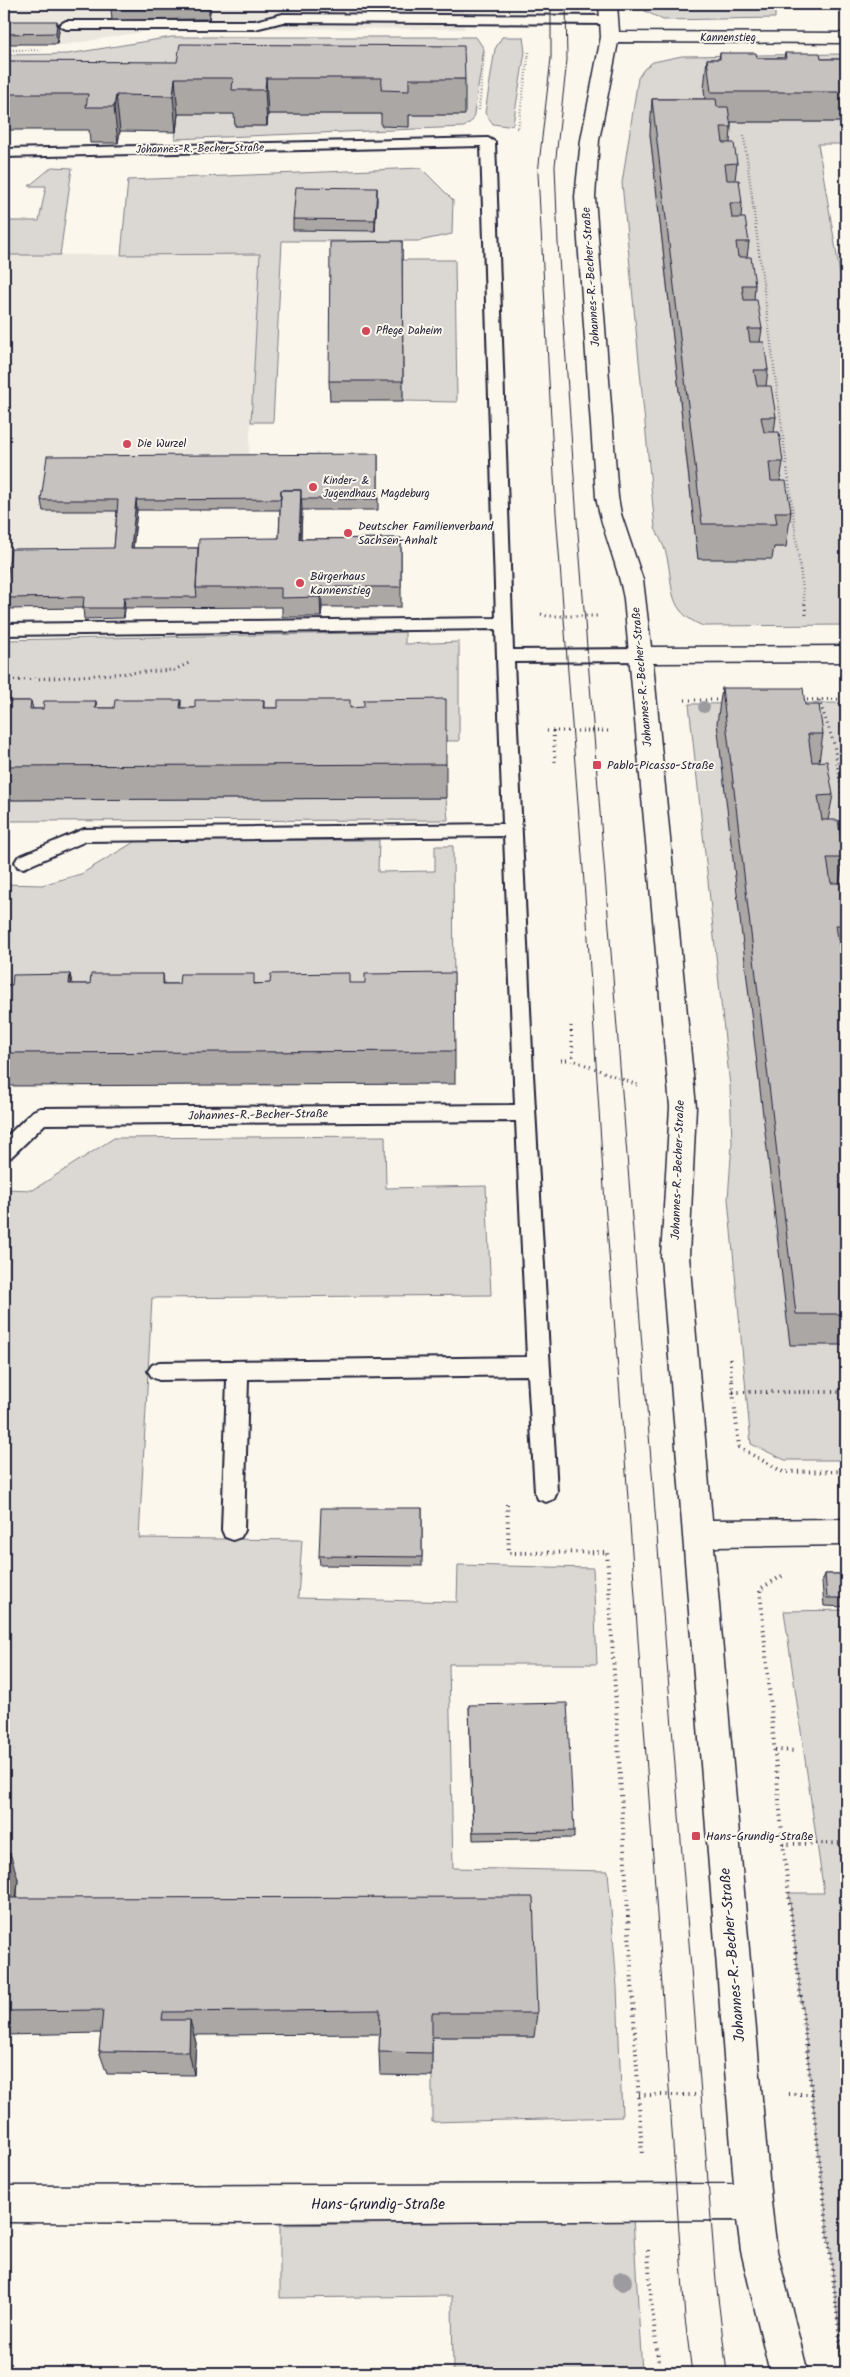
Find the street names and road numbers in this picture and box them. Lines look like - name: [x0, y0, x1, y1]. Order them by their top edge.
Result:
- street label: Kannenstieg: [700, 29, 756, 47]
- street label: Johannes-R.-Becher-Straße: [136, 139, 264, 159]
- street label: Johannes-R.-Becher-Straße: [577, 206, 605, 348]
- street label: Johannes-R.-Becher-Straße: [626, 606, 658, 748]
- street label: Johannes-R.-Becher-Straße: [666, 1099, 690, 1240]
- street label: Johannes-R.-Becher-Straße: [188, 1104, 329, 1126]
- street label: Johannes-R.-Becher-Straße: [713, 1867, 753, 2043]
- street label: Hans-Grundig-Straße: [311, 2193, 445, 2217]

